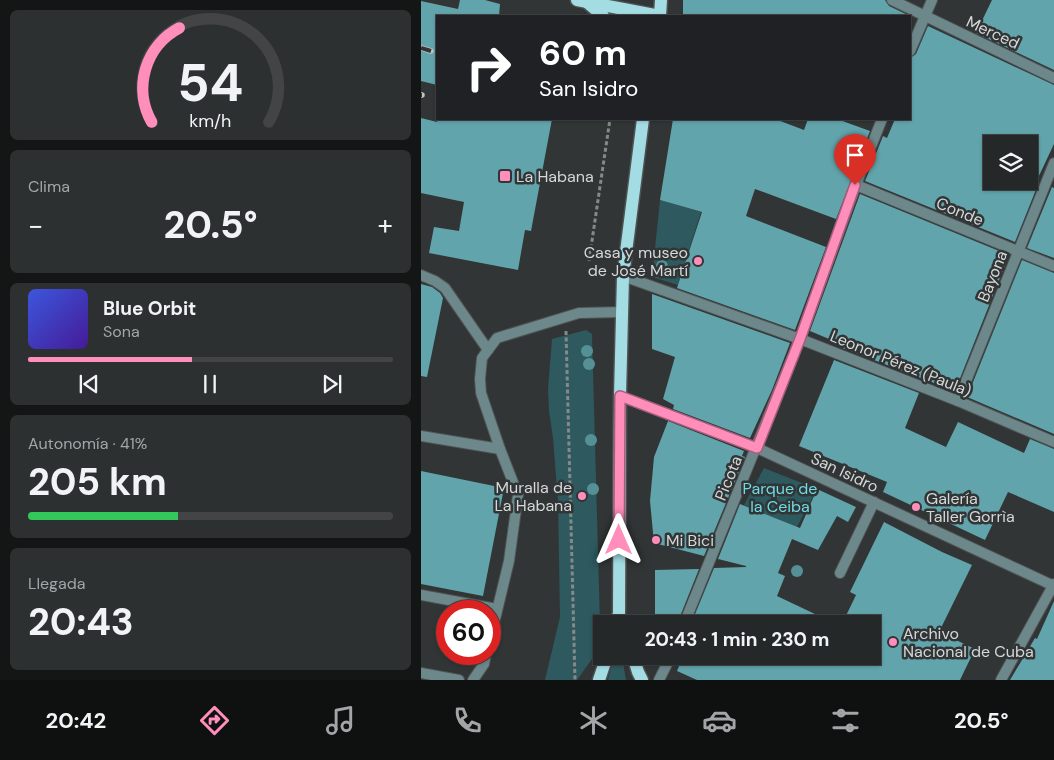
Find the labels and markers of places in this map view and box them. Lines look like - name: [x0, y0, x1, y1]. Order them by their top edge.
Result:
- pin: [834, 134, 876, 185]
- place label: La Habana: [516, 166, 594, 187]
- marker: La Habana: [498, 169, 512, 183]
- place label: Casa y museo de José Martí: [584, 242, 688, 281]
- marker: Casa y museo de José Martí: [692, 255, 704, 267]
- place label: Muralla de La Habana: [494, 477, 572, 516]
- place label: Galería Taller Gorrìa: [926, 488, 1015, 527]
- marker: Muralla de La Habana: [576, 490, 588, 502]
- marker: Galería Taller Gorrìa: [910, 501, 922, 513]
- place label: Mi Bici: [666, 530, 714, 551]
- marker: Mi Bici: [650, 534, 662, 546]
- place label: Archivo Nacional de Cuba: [903, 623, 1034, 662]
- marker: Archivo Nacional de Cuba: [887, 636, 899, 648]

